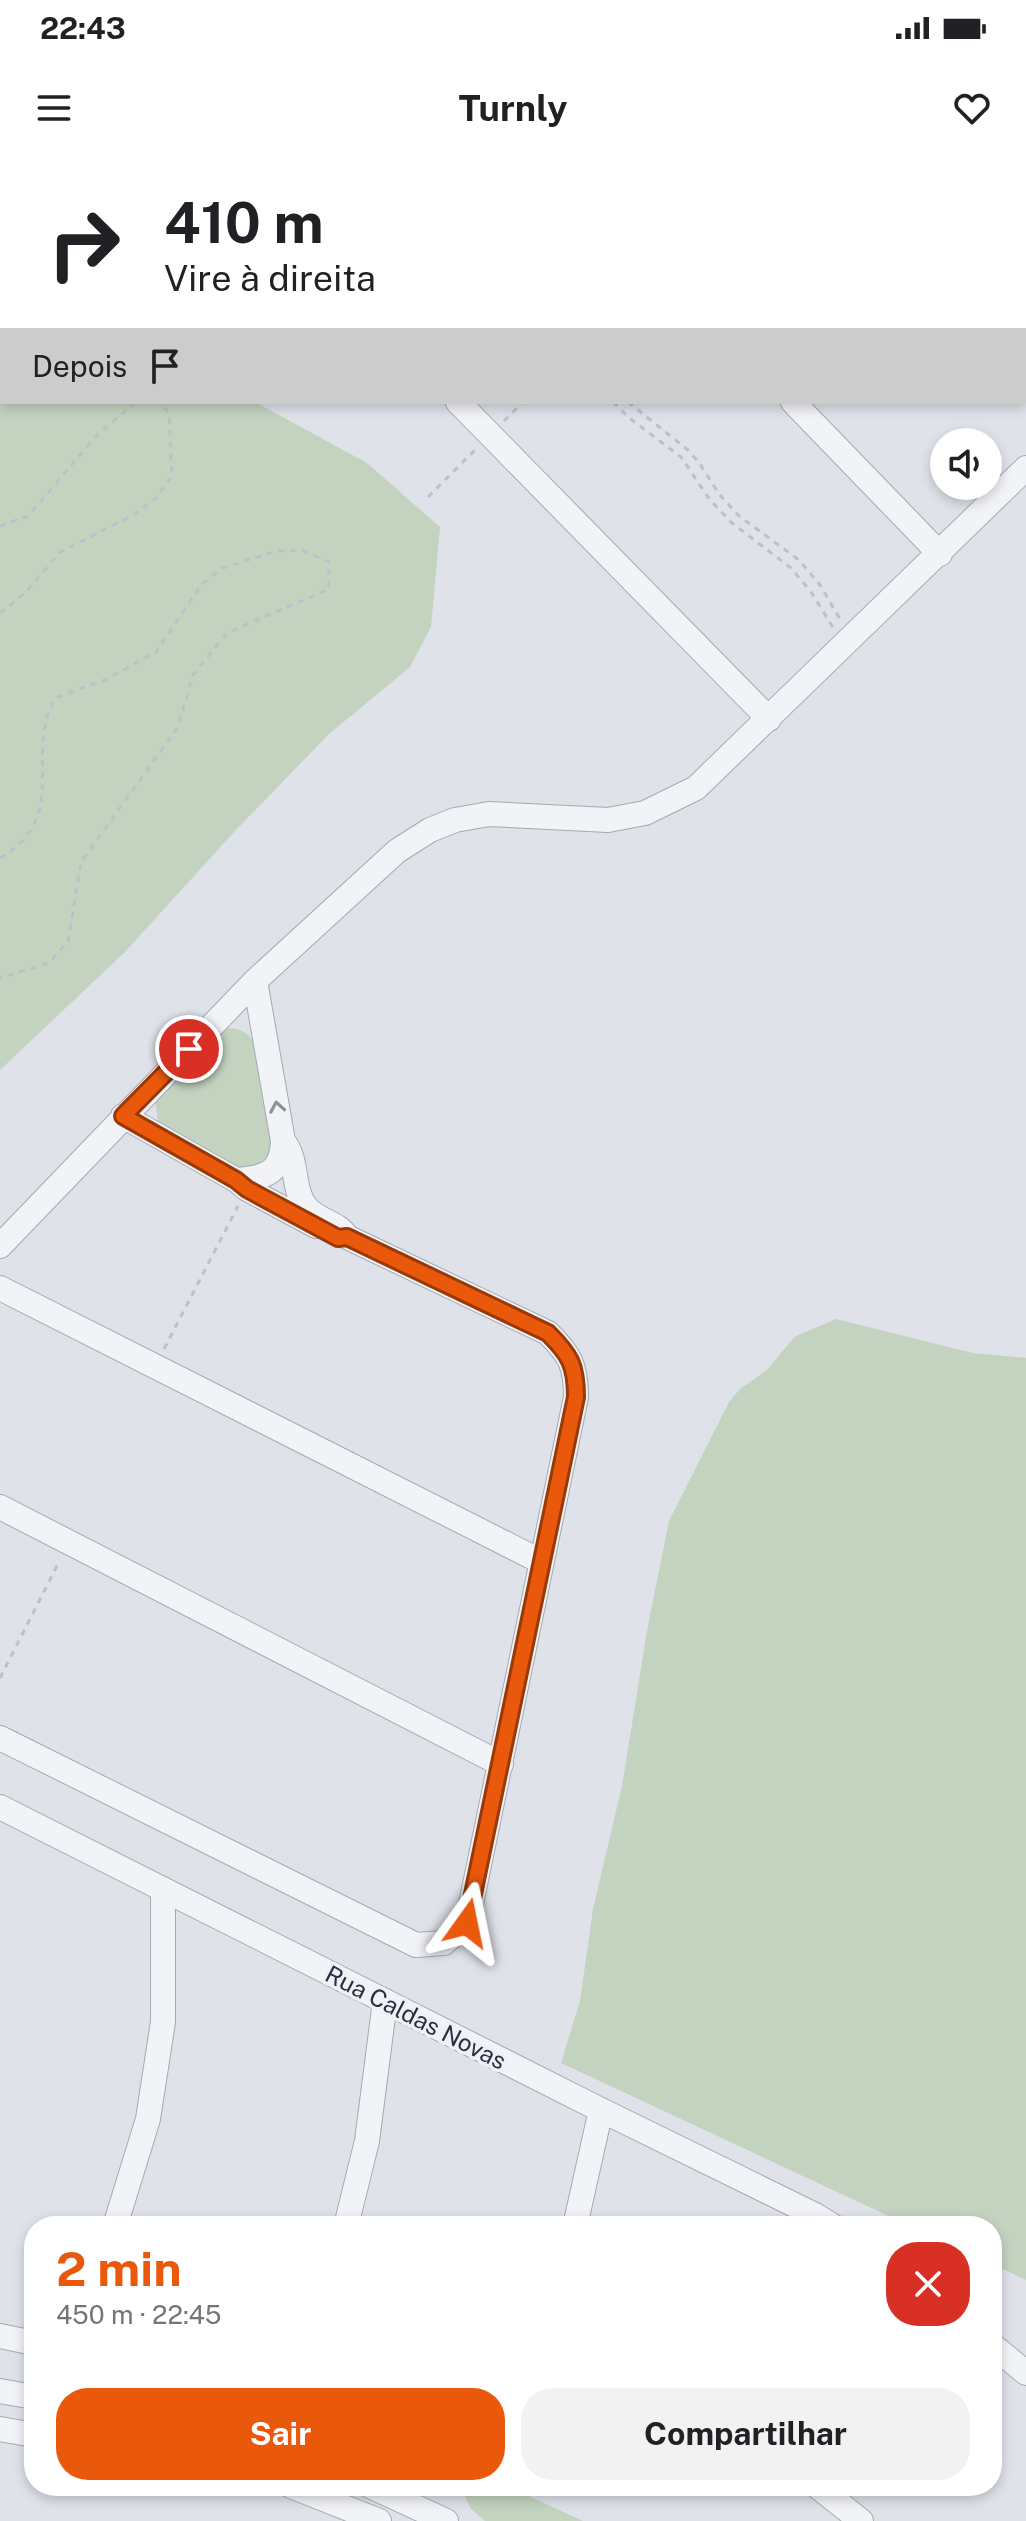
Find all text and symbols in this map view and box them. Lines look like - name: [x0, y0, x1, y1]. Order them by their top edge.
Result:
- text: 22:43: [40, 10, 126, 46]
- icon: menu: [32, 86, 76, 130]
- icon: heart: [950, 86, 994, 130]
- text: Turnly: [459, 87, 567, 129]
- text: 410 m: [164, 190, 324, 256]
- icon: right: [32, 192, 136, 296]
- text: Vire à direita: [164, 257, 376, 299]
- icon: arrive: [143, 344, 187, 388]
- text: Depois: [32, 348, 127, 384]
- map controls: [930, 428, 1002, 500]
- button: sound: [930, 428, 1002, 500]
- pin: [155, 1015, 223, 1083]
- icon: arrive: [167, 1027, 211, 1071]
- one-way arrow: [270, 1100, 287, 1114]
- position arrow: [425, 1881, 509, 1965]
- street label: Rua Caldas Novas: [321, 1959, 511, 2075]
- text: 2 min: [56, 2240, 182, 2297]
- button: close: [886, 2242, 970, 2326]
- text: 450 m · 22:45: [56, 2299, 221, 2330]
- button: Sair: [56, 2388, 505, 2480]
- button: Compartilhar: [521, 2388, 970, 2480]

